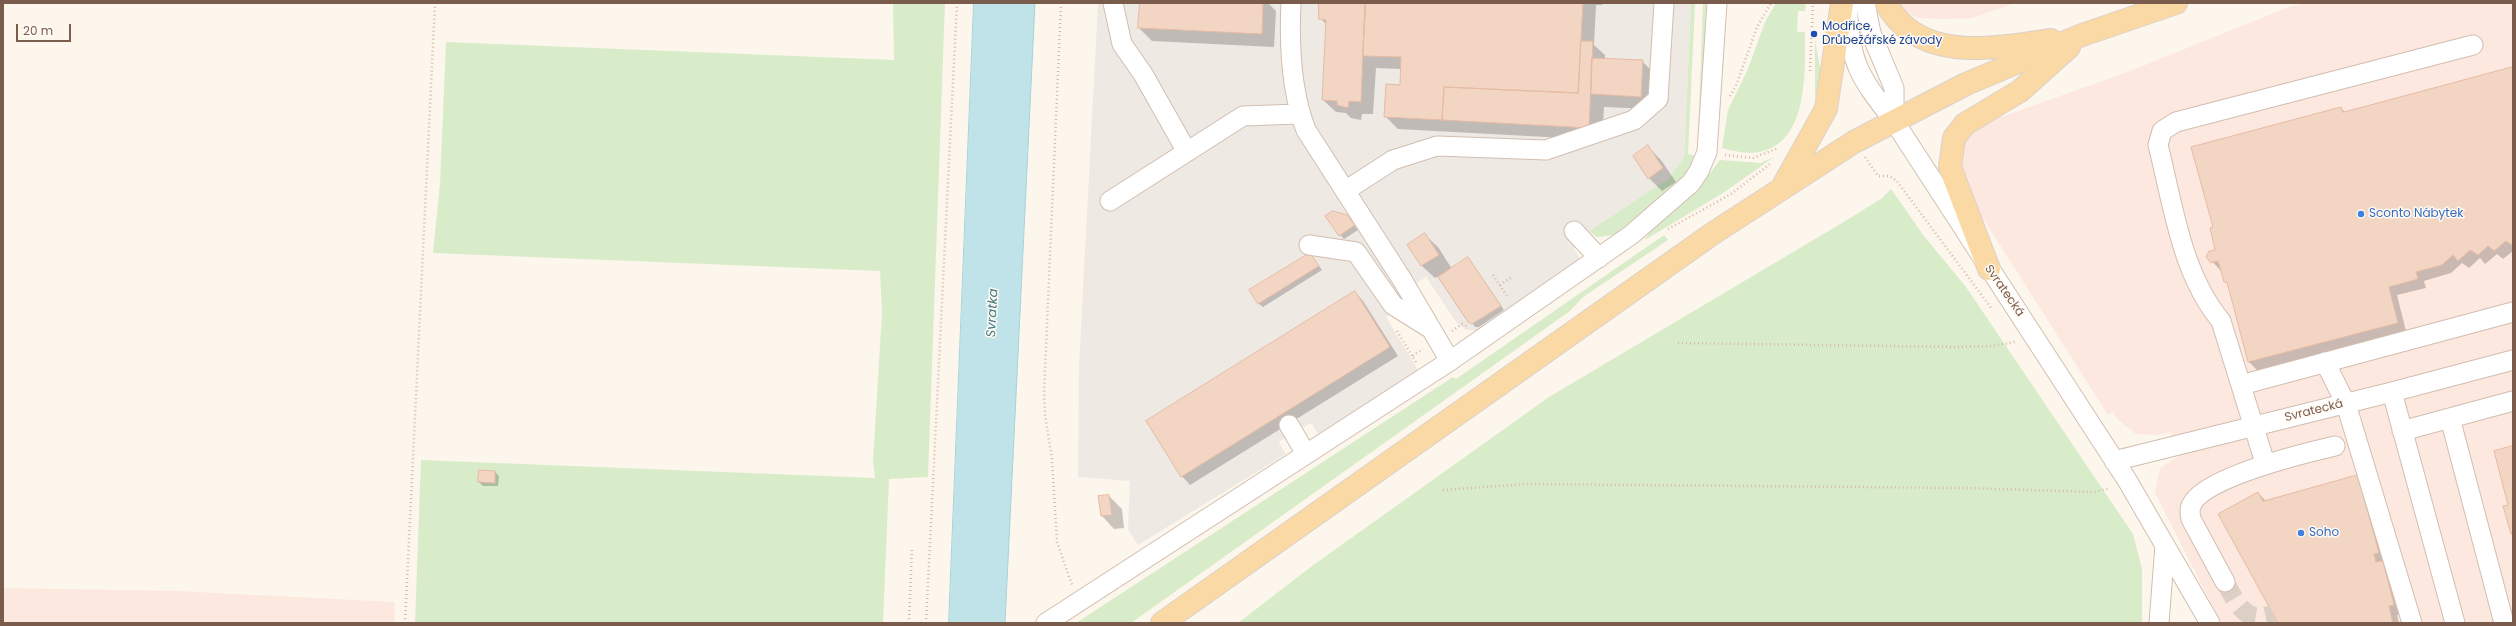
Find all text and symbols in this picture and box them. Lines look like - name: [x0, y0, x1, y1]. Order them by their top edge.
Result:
- scale bar: [18, 16, 73, 42]
- place label: Modřice, Drůbežářské závody: [1822, 20, 1942, 48]
- text: 20 m: [23, 22, 53, 39]
- marker: Modřice, Drůbežářské závody: [1809, 29, 1819, 39]
- place label: Sconto Nábytek: [2369, 207, 2463, 221]
- marker: Sconto Nábytek: [2356, 209, 2366, 219]
- street label: Svratecká: [1981, 262, 2027, 320]
- water label: Svratka: [984, 288, 1002, 338]
- street label: Svratecká: [2283, 397, 2345, 425]
- place label: Soho: [2309, 526, 2339, 540]
- marker: Soho: [2296, 528, 2306, 538]

